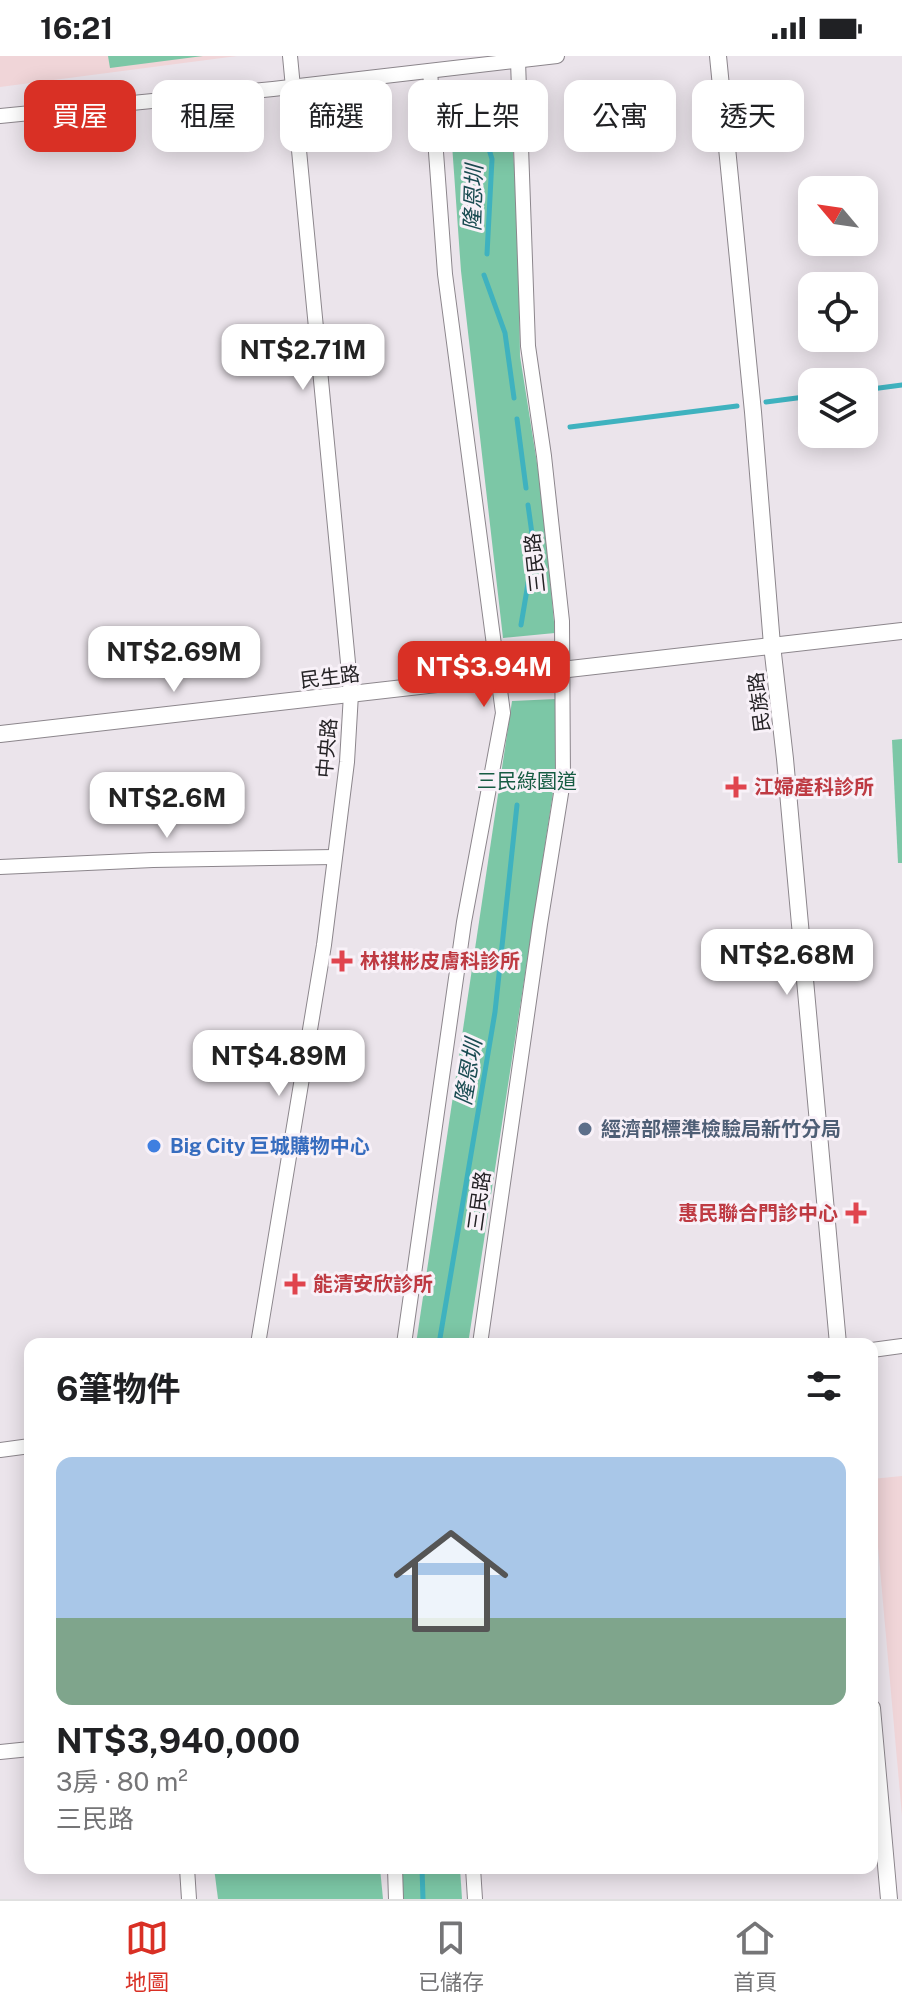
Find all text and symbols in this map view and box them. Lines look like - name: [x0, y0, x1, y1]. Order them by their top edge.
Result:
- text: 16:21: [40, 10, 113, 46]
- chip: 買屋: [24, 80, 136, 152]
- chip: 租屋: [152, 80, 264, 152]
- chip: 篩選: [280, 80, 392, 152]
- chip: 新上架: [408, 80, 548, 152]
- chip: 公寓: [564, 80, 676, 152]
- chip: 透天: [692, 80, 804, 152]
- water label: 隆恩圳: [459, 162, 487, 231]
- north arrow: [798, 176, 878, 256]
- map controls: [798, 176, 878, 448]
- button: locate: [798, 272, 878, 352]
- pin: NT$2.71M: [220, 324, 386, 392]
- text: NT$2.71M: [240, 334, 366, 365]
- button: layers: [798, 368, 878, 448]
- street label: 三民路: [520, 532, 550, 594]
- pin: NT$2.69M: [91, 626, 257, 694]
- text: NT$2.69M: [106, 636, 242, 667]
- pin: NT$3.94M: [401, 641, 567, 709]
- text: NT$3.94M: [416, 651, 552, 682]
- street label: 民生路: [299, 661, 361, 693]
- street label: 民族路: [743, 671, 775, 733]
- street label: 中央路: [312, 717, 342, 779]
- park label: 三民綠園道: [477, 769, 577, 793]
- pin: NT$2.6M: [93, 772, 241, 840]
- place label: 江婦產科診所: [754, 775, 874, 799]
- marker: 江婦產科診所: [725, 776, 747, 798]
- text: NT$2.6M: [108, 782, 226, 813]
- pin: NT$2.68M: [704, 929, 870, 997]
- text: NT$2.68M: [719, 939, 855, 970]
- place label: 林祺彬皮膚科診所: [360, 949, 520, 973]
- marker: 林祺彬皮膚科診所: [331, 950, 353, 972]
- pin: NT$4.89M: [196, 1030, 362, 1098]
- water label: 隆恩圳: [449, 1034, 487, 1107]
- text: NT$4.89M: [211, 1040, 347, 1071]
- place label: 經濟部標準檢驗局新竹分局: [601, 1117, 841, 1141]
- marker: 經濟部標準檢驗局新竹分局: [576, 1120, 594, 1138]
- place label: Big City 巨城購物中心: [170, 1134, 370, 1158]
- marker: Big City 巨城購物中心: [145, 1137, 163, 1155]
- street label: 三民路: [463, 1170, 495, 1232]
- place label: 惠民聯合門診中心: [678, 1201, 838, 1225]
- marker: 惠民聯合門診中心: [845, 1202, 867, 1224]
- place label: 能清安欣診所: [313, 1272, 433, 1296]
- marker: 能清安欣診所: [284, 1273, 306, 1295]
- icon: filters: [802, 1364, 846, 1408]
- text: 6筆物件: [56, 1369, 180, 1409]
- icon: home: [379, 1509, 523, 1653]
- text: NT$3,940,000: [56, 1721, 300, 1761]
- text: 3房 · 80 m²: [56, 1766, 188, 1797]
- text: 三民路: [56, 1803, 134, 1834]
- tab: 地圖: [125, 1916, 169, 1996]
- tab: 已儲存: [418, 1916, 484, 1996]
- tab: 首頁: [733, 1916, 777, 1996]

